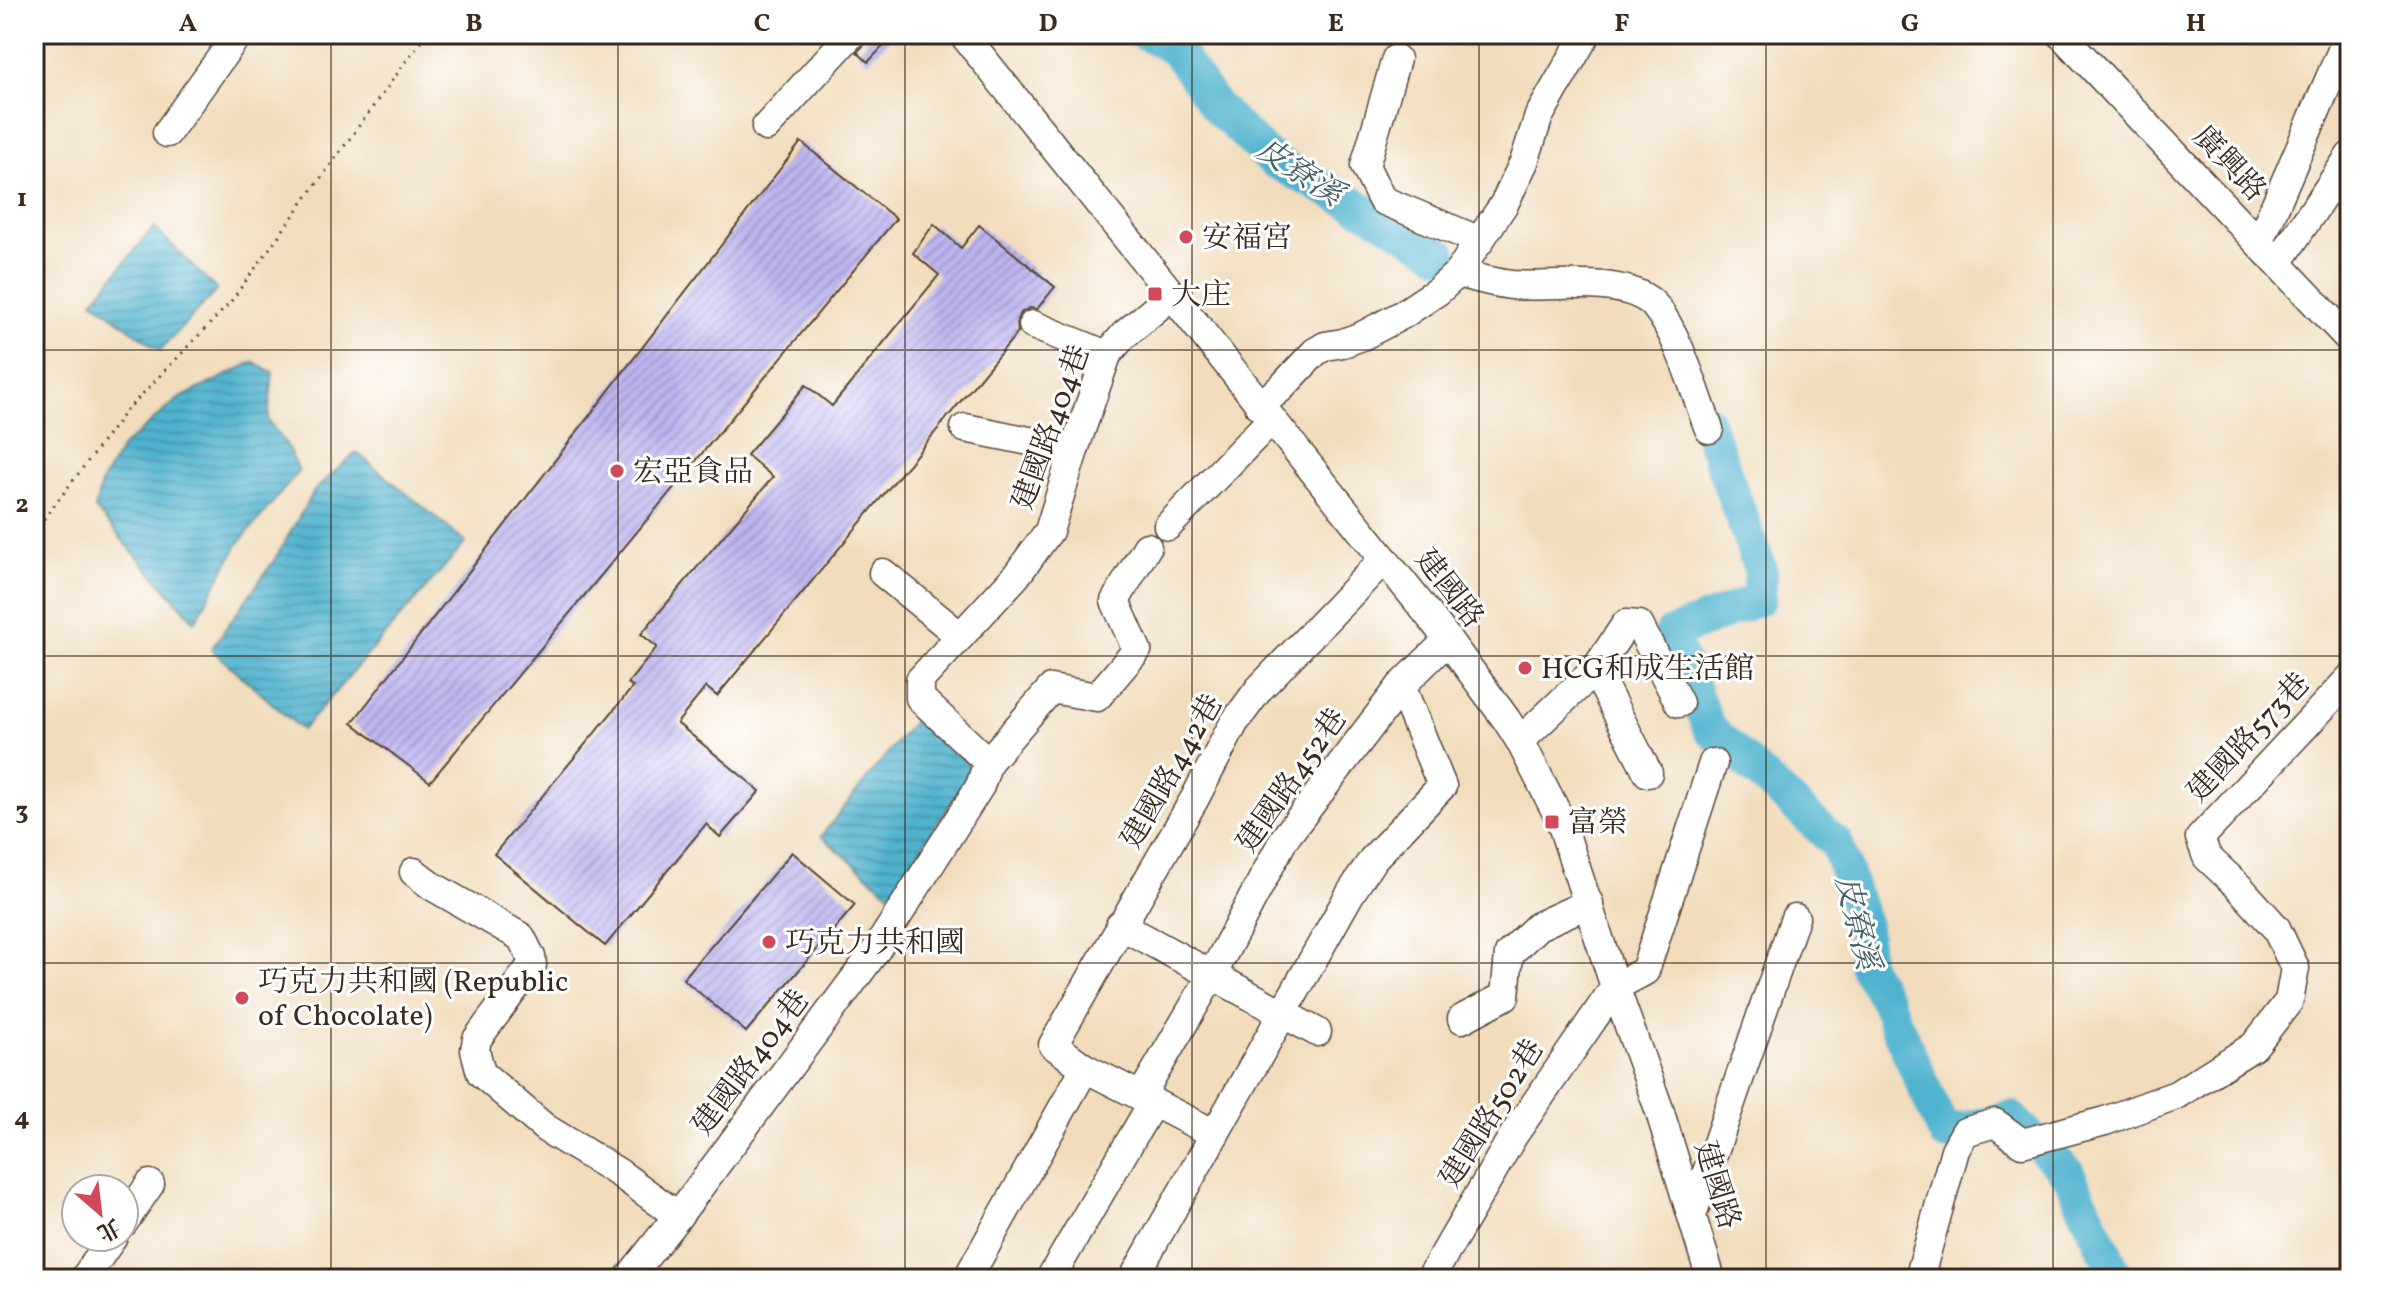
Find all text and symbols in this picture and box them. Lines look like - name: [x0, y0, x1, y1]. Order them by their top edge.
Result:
- text: A: [179, 6, 198, 42]
- text: B: [465, 6, 483, 42]
- text: C: [754, 6, 770, 42]
- text: D: [1038, 6, 1058, 42]
- text: E: [1328, 6, 1344, 42]
- text: F: [1614, 6, 1630, 42]
- text: G: [1901, 6, 1919, 42]
- text: H: [2186, 6, 2206, 42]
- street label: 廣興路: [2182, 117, 2275, 212]
- water label: 皮寮溪: [1246, 129, 1353, 220]
- text: 1: [17, 181, 27, 217]
- place label: 安福宮: [1202, 218, 1292, 260]
- marker: 安福宮: [1177, 228, 1195, 246]
- place label: 大庄: [1171, 275, 1231, 317]
- marker: 大庄: [1146, 285, 1164, 303]
- street label: 建國路404巷: [1003, 339, 1101, 516]
- place label: 宏亞食品: [633, 452, 753, 494]
- marker: 宏亞食品: [608, 462, 626, 480]
- text: 2: [15, 487, 29, 523]
- street label: 建國路: [1404, 541, 1493, 638]
- place label: HCG和成生活館: [1541, 649, 1755, 691]
- marker: HCG和成生活館: [1516, 659, 1534, 677]
- street label: 建國路573巷: [2178, 664, 2321, 812]
- street label: 建國路442巷: [1112, 687, 1234, 857]
- street label: 建國路452巷: [1227, 700, 1358, 862]
- text: 3: [15, 794, 29, 830]
- place label: 富榮: [1568, 803, 1628, 845]
- marker: 富榮: [1543, 813, 1561, 831]
- water label: 皮寮溪: [1822, 871, 1889, 978]
- place label: 巧克力共和國: [785, 923, 965, 965]
- marker: 巧克力共和國: [760, 933, 778, 951]
- place label: 巧克力共和國 (Republic of Chocolate): [258, 962, 569, 1038]
- street label: 建國路404巷: [683, 982, 820, 1145]
- marker: 巧克力共和國 (Republic of Chocolate): [233, 989, 251, 1007]
- street label: 建國路502巷: [1430, 1032, 1555, 1196]
- text: 4: [14, 1100, 30, 1136]
- street label: 建國路: [1683, 1136, 1749, 1235]
- north arrow: [60, 1173, 140, 1253]
- text: 北: [91, 1210, 125, 1247]

